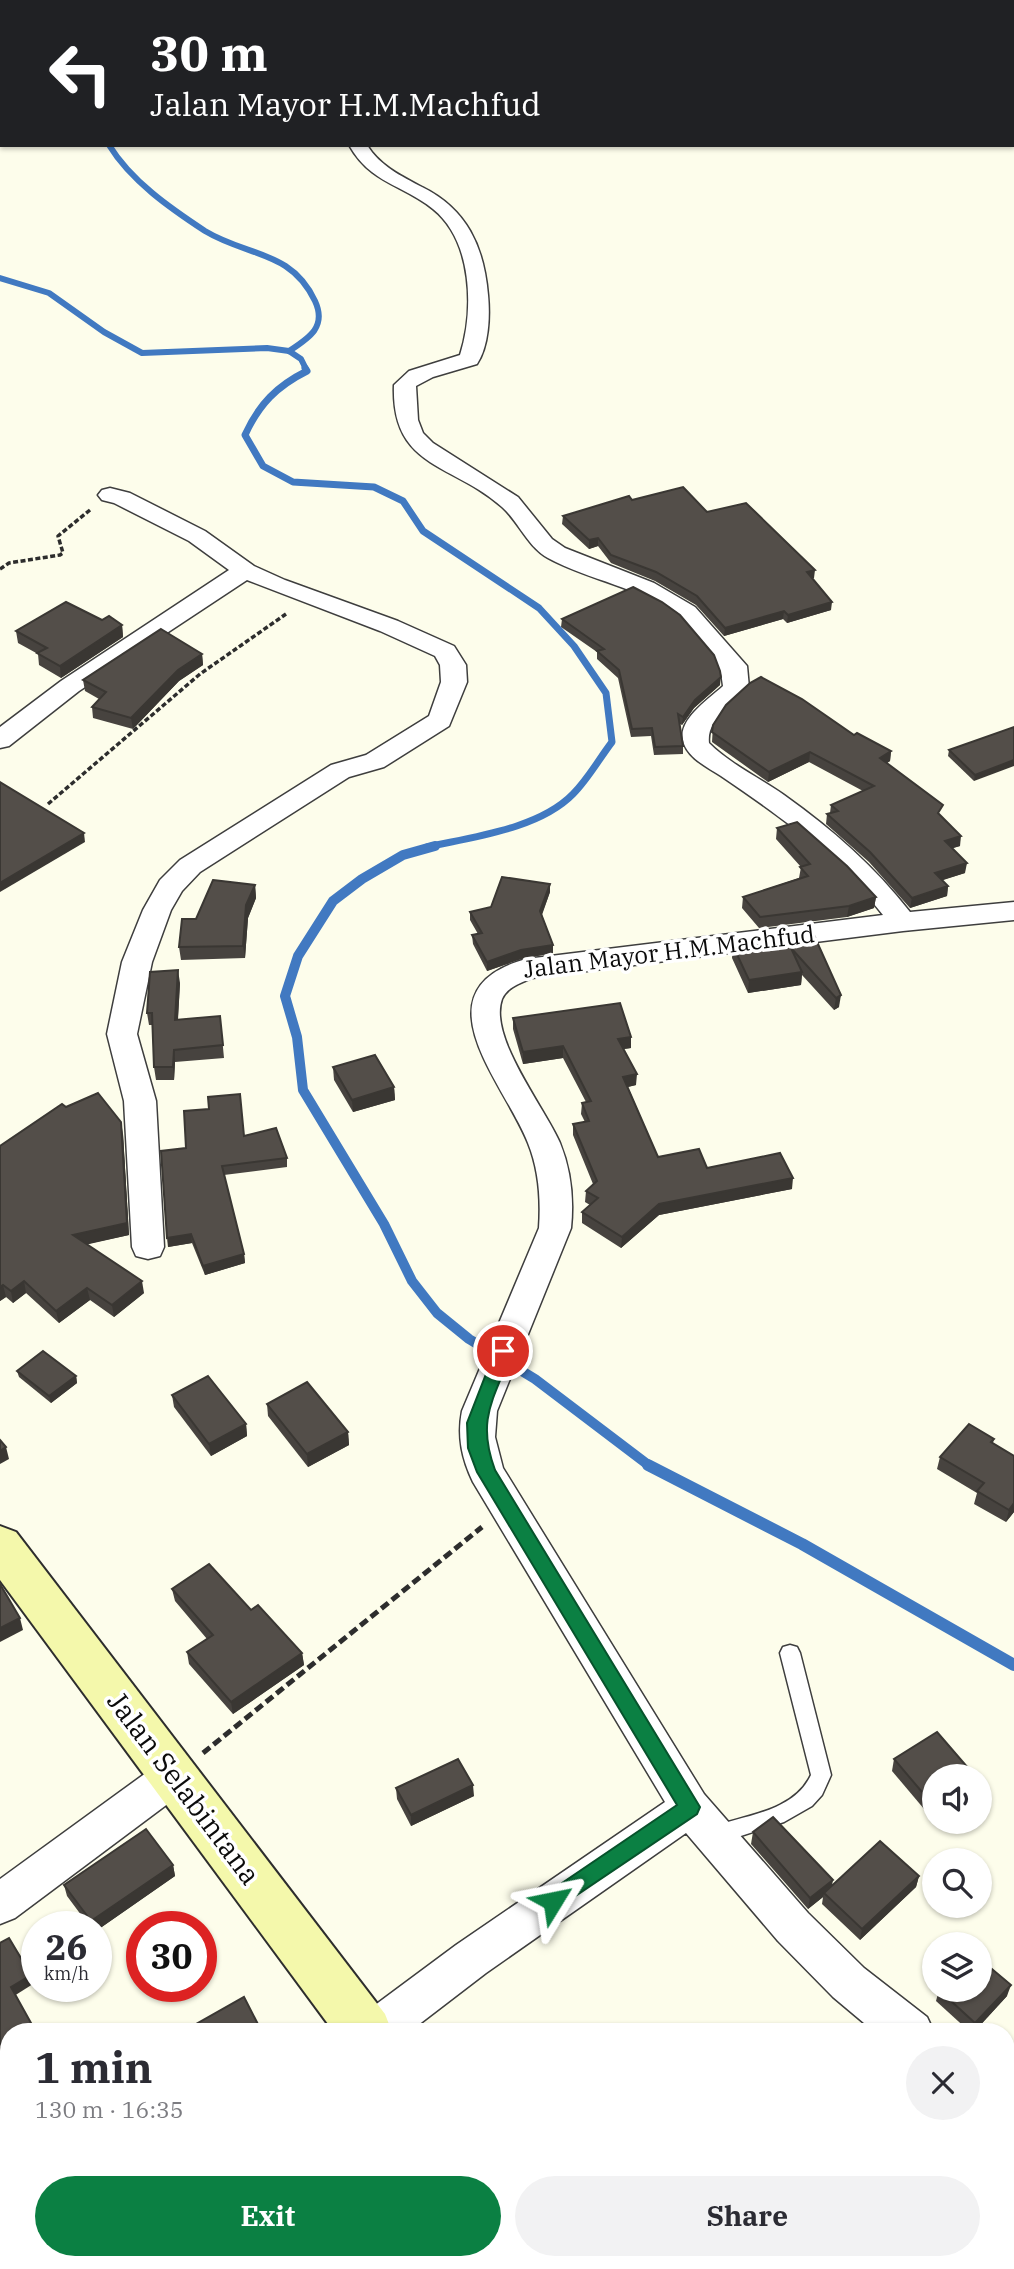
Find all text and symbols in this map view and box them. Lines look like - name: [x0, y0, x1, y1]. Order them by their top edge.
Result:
- text: 30 m: [150, 21, 268, 84]
- icon: left: [35, 28, 126, 119]
- text: Jalan Mayor H.M.Machfud: [150, 83, 541, 125]
- street label: Jalan Mayor H.M.Machfud: [522, 917, 816, 985]
- pin: [473, 1321, 533, 1381]
- icon: arrive: [484, 1332, 522, 1370]
- street label: Jalan Selabintana: [100, 1684, 269, 1892]
- map controls: [922, 1764, 992, 2002]
- button: sound: [922, 1764, 992, 1834]
- button: search: [922, 1848, 992, 1918]
- position arrow: [516, 1864, 590, 1938]
- speed limit sign: 30: [126, 1911, 217, 2002]
- text: 26: [45, 1924, 88, 1970]
- button: layers: [922, 1932, 992, 2002]
- text: km/h: [44, 1962, 89, 1985]
- text: 1 min: [35, 2040, 153, 2095]
- button: close: [906, 2046, 980, 2120]
- text: 130 m · 16:35: [35, 2094, 184, 2124]
- button: Exit: [35, 2176, 501, 2256]
- button: Share: [515, 2176, 980, 2256]

